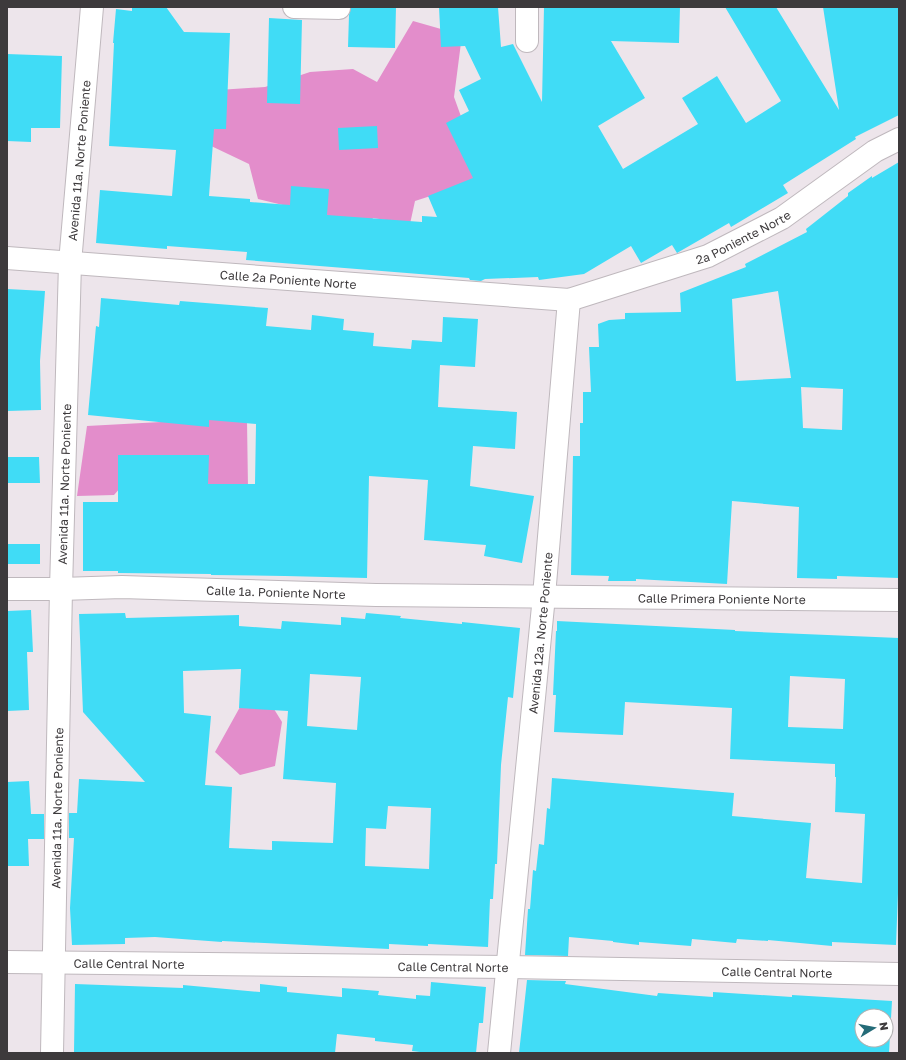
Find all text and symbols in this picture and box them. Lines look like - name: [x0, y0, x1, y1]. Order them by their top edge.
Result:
- street label: Avenida 11a. Norte Poniente: [64, 80, 93, 242]
- street label: 2a Poniente Norte: [694, 207, 793, 267]
- street label: Calle 2a Poniente Norte: [219, 266, 357, 292]
- street label: Avenida 11a. Norte Poniente: [54, 403, 74, 565]
- street label: Avenida 12a. Norte Poniente: [525, 552, 555, 715]
- street label: Calle 1a. Poniente Norte: [206, 582, 346, 602]
- street label: Calle Primera Poniente Norte: [638, 590, 806, 607]
- street label: Avenida 11a. Norte Poniente: [48, 727, 66, 889]
- street label: Calle Central Norte: [73, 955, 185, 971]
- street label: Calle Central Norte: [397, 958, 509, 975]
- street label: Calle Central Norte: [721, 963, 833, 980]
- north arrow: [854, 1008, 894, 1048]
- text: N: [877, 1021, 891, 1031]

